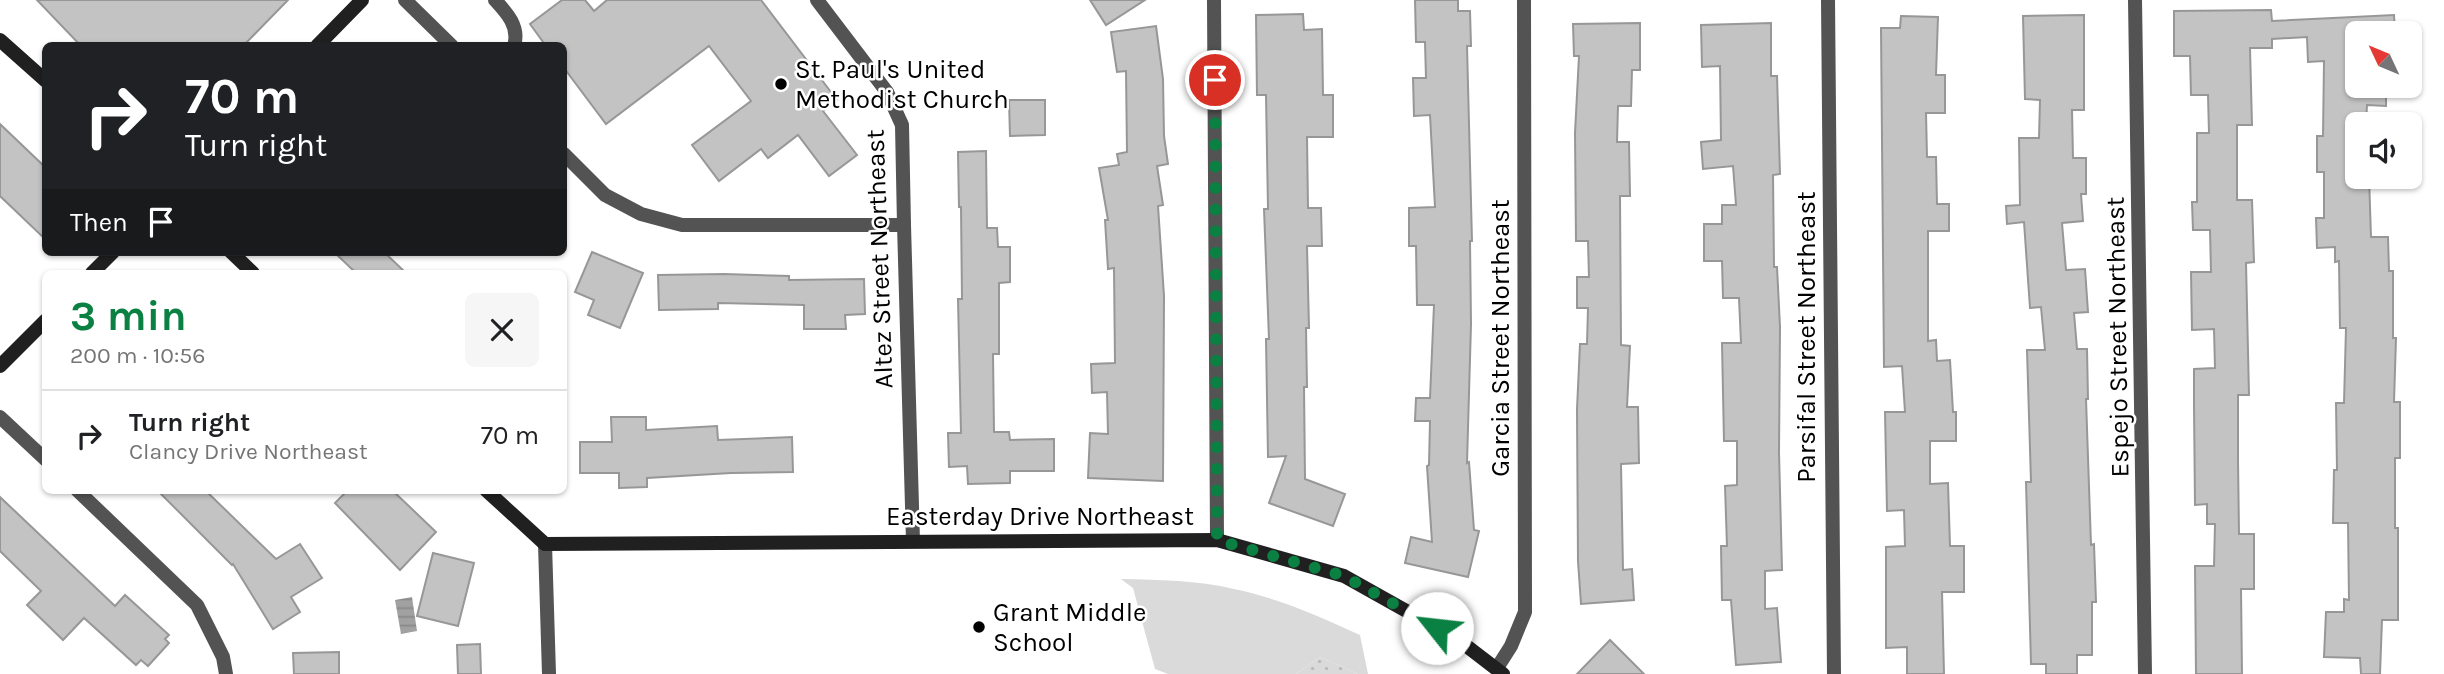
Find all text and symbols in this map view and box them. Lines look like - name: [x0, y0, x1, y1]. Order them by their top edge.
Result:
- north arrow: [2345, 21, 2422, 98]
- map controls: [2345, 21, 2422, 189]
- pin: [1185, 50, 1245, 110]
- place label: St. Paul's United Methodist Church: [795, 54, 1009, 115]
- icon: arrive: [1196, 61, 1234, 99]
- text: 70 m: [185, 68, 299, 125]
- icon: right: [70, 70, 161, 161]
- marker: St. Paul's United Methodist Church: [773, 76, 789, 92]
- button: sound: [2345, 112, 2422, 189]
- text: Turn right: [185, 127, 327, 164]
- street label: Altez Street Northeast: [859, 129, 900, 389]
- street label: Parsifal Street Northeast: [1791, 191, 1822, 483]
- street label: Espejo Street Northeast: [2100, 196, 2135, 478]
- street label: Garcia Street Northeast: [1485, 199, 1516, 477]
- icon: arrive: [142, 203, 180, 241]
- text: Then: [70, 207, 128, 238]
- text: 3 min: [70, 291, 187, 341]
- button: close: [465, 293, 539, 367]
- text: 200 m · 10:56: [70, 342, 205, 369]
- text: Turn right: [129, 407, 250, 438]
- icon: right: [70, 417, 108, 455]
- text: 70 m: [481, 420, 539, 451]
- text: Clancy Drive Northeast: [129, 438, 368, 465]
- street label: Easterday Drive Northeast: [886, 501, 1194, 532]
- position arrow: [1400, 591, 1474, 665]
- place label: Grant Middle School: [993, 597, 1146, 658]
- marker: Grant Middle School: [971, 619, 987, 635]

